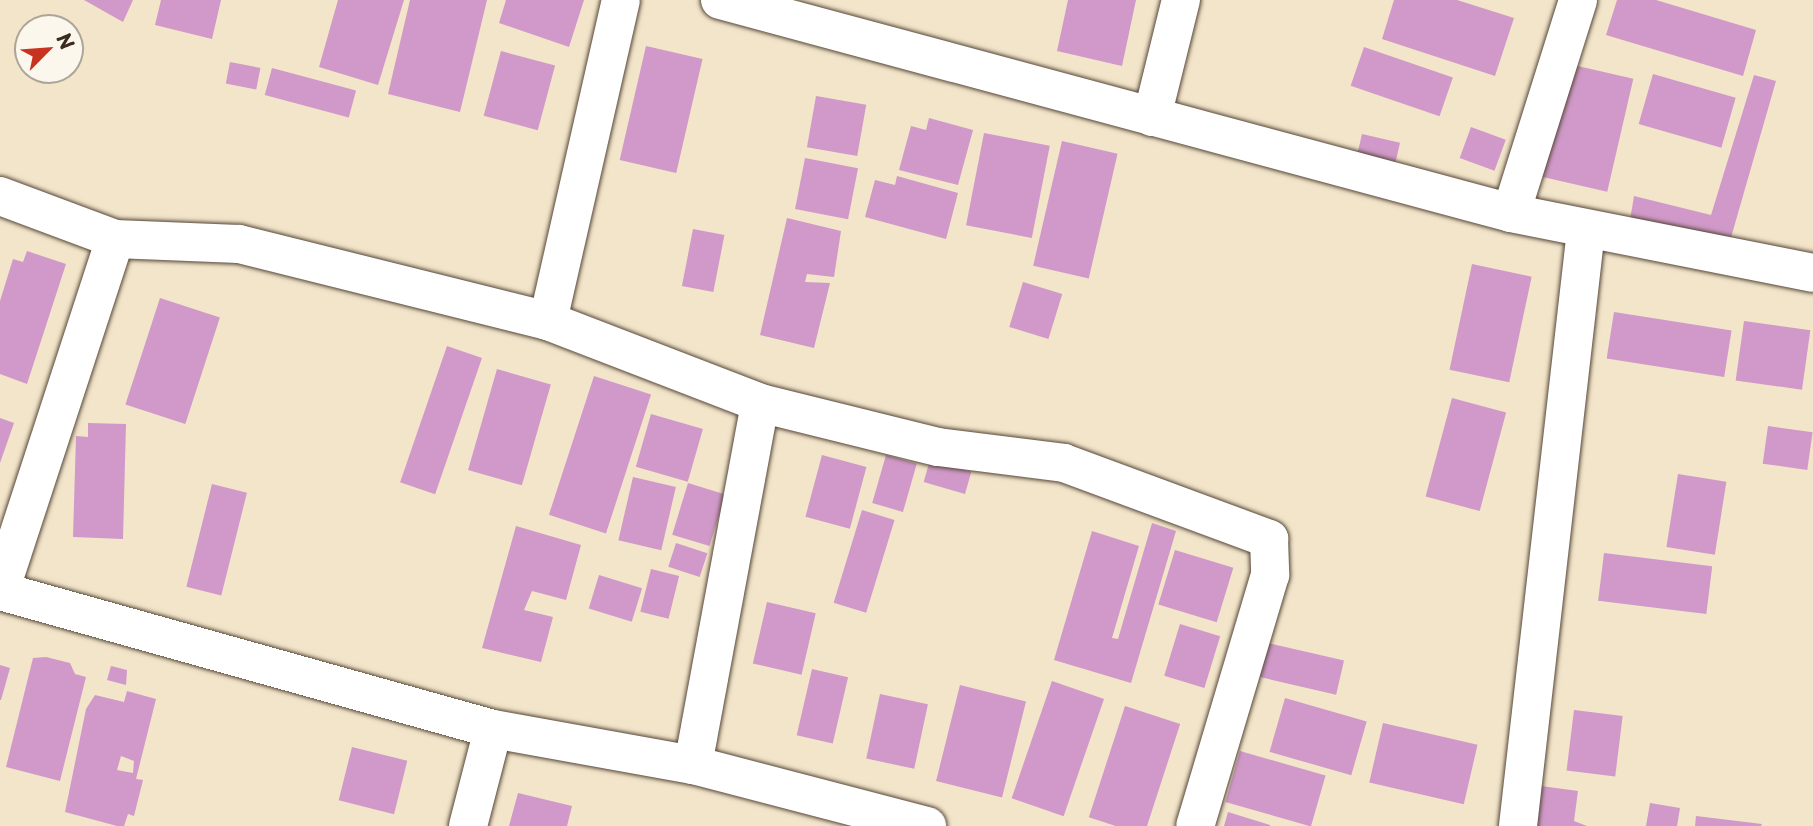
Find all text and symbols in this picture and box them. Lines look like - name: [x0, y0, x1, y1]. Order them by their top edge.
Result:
- north arrow: [14, 14, 84, 84]
- text: N: [50, 28, 82, 54]

